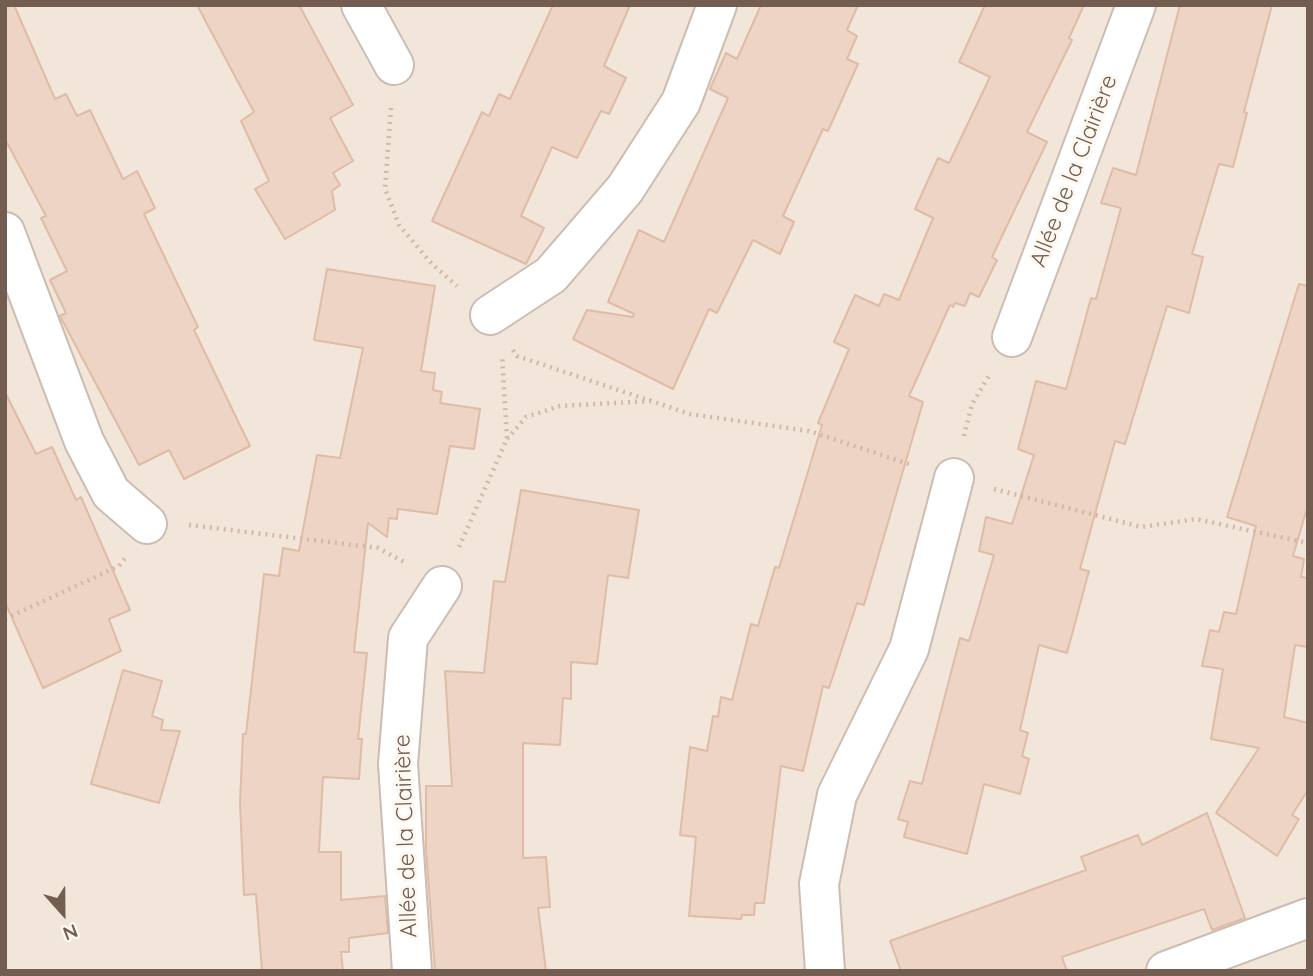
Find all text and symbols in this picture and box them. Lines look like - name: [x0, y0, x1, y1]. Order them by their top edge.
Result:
- street label: Allée de la Clairière: [1025, 71, 1123, 271]
- street label: Allée de la Clairière: [389, 734, 423, 938]
- north arrow: [28, 878, 98, 948]
- text: N: [60, 919, 81, 946]

